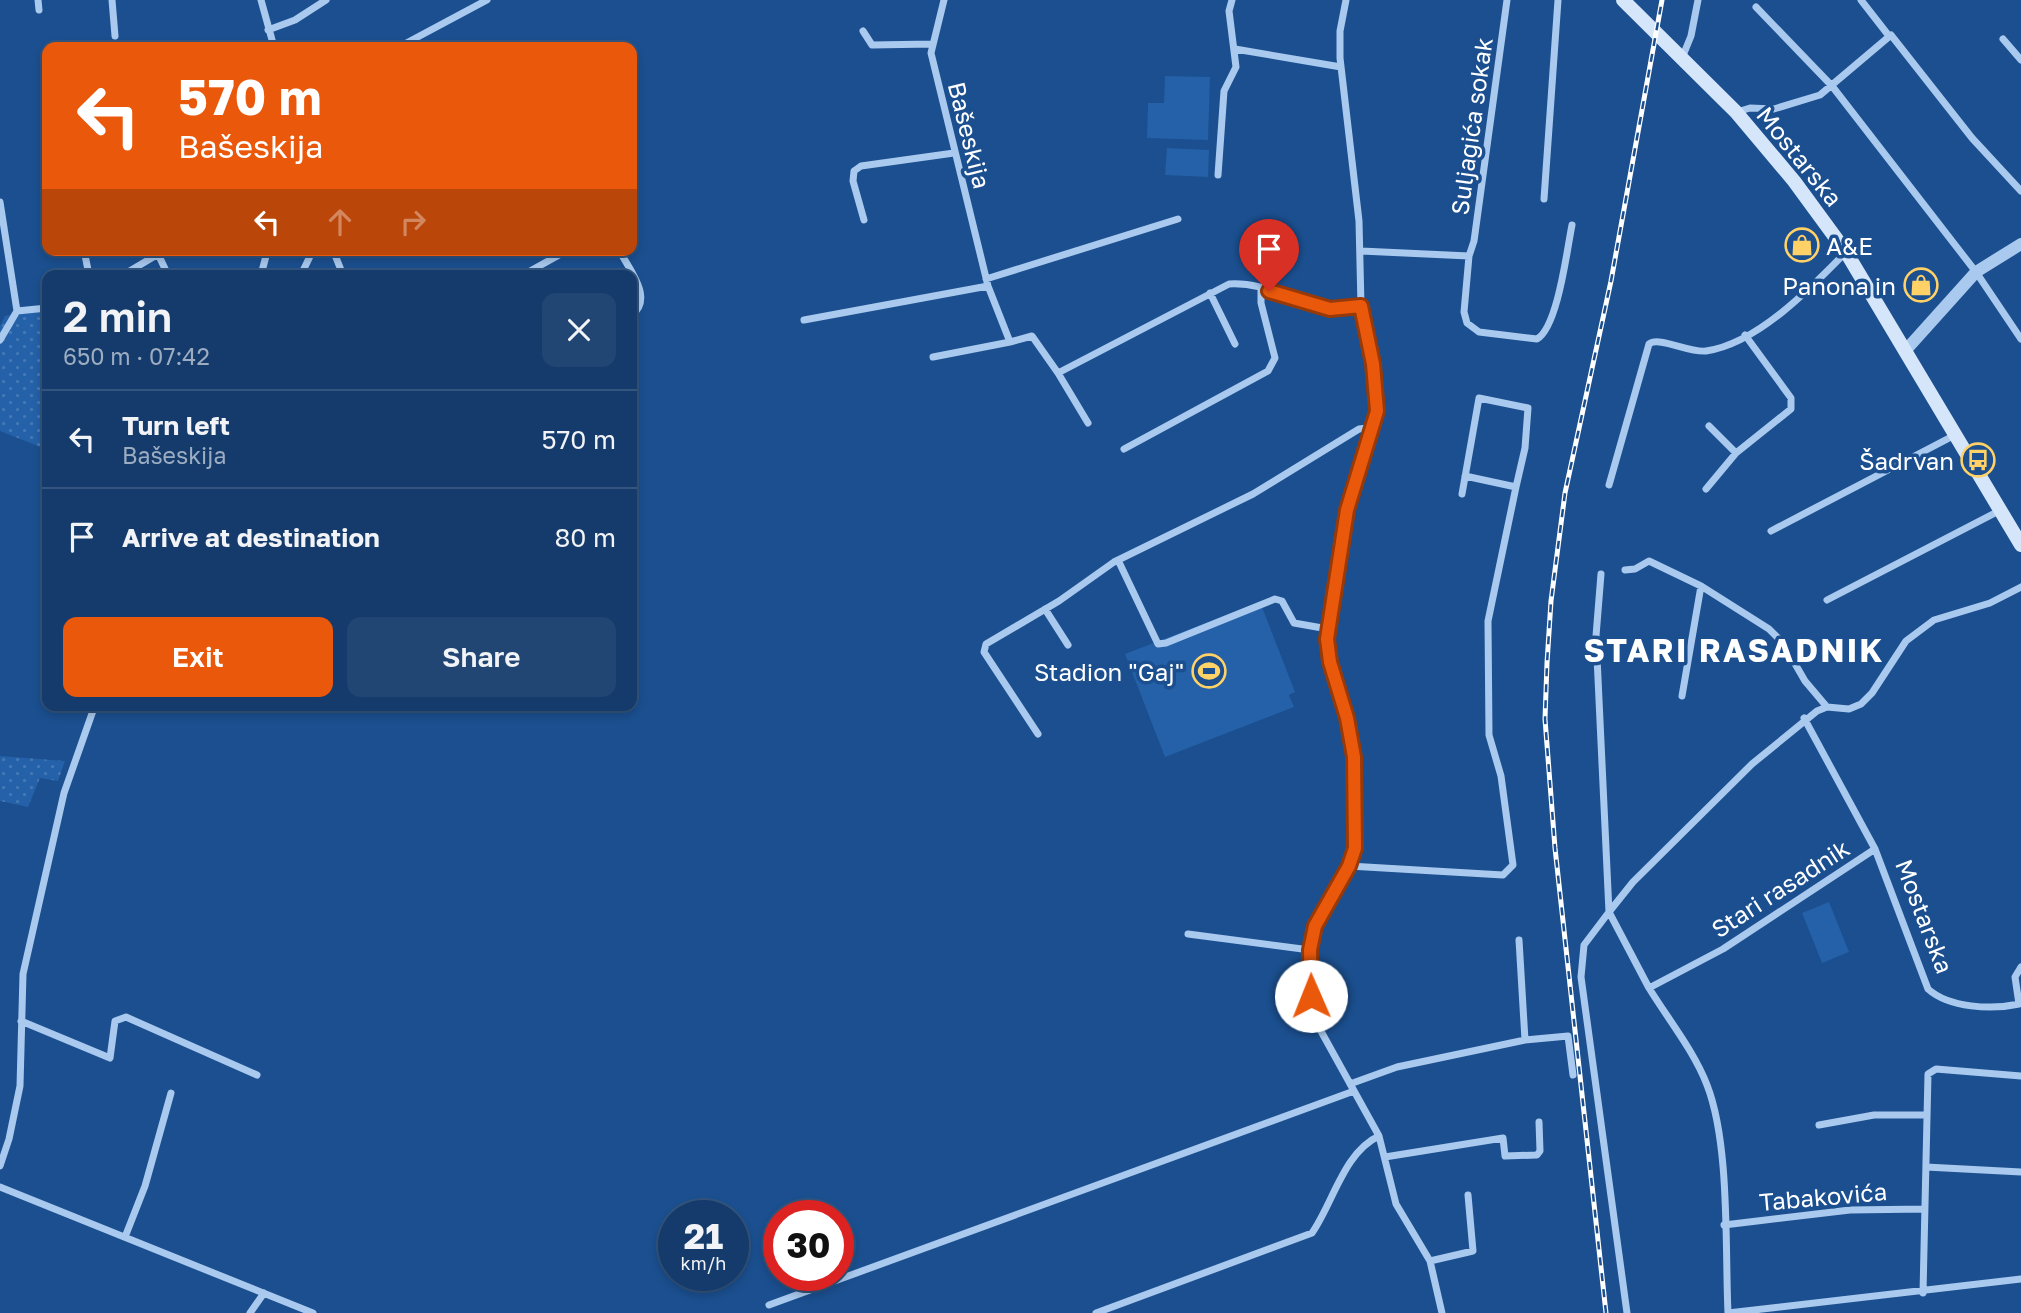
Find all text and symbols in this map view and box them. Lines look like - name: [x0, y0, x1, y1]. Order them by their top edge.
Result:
- street label: Suljagića sokak: [1444, 35, 1498, 217]
- text: 570 m: [178, 67, 322, 126]
- icon: left: [63, 70, 154, 161]
- street label: Bašeskija: [943, 79, 997, 191]
- street label: Mostarska: [1751, 100, 1849, 212]
- text: Bašeskija: [178, 127, 323, 165]
- icon: left: [248, 203, 286, 241]
- icon: ahead: [321, 203, 359, 241]
- icon: right: [394, 203, 432, 241]
- pin: [1239, 219, 1299, 291]
- shop icon: A&E: [1783, 226, 1821, 264]
- icon: arrive: [1250, 230, 1288, 268]
- place label: A&E: [1826, 231, 1873, 260]
- shop icon: Panona in: [1902, 266, 1940, 304]
- place label: Panona in: [1782, 271, 1896, 300]
- text: 2 min: [63, 291, 172, 341]
- button: close: [542, 293, 616, 367]
- text: 650 m · 07:42: [63, 342, 210, 370]
- text: Turn left: [122, 410, 230, 441]
- icon: left: [63, 420, 101, 458]
- text: 570 m: [542, 424, 616, 455]
- text: Bašeskija: [122, 441, 226, 469]
- bus stop icon: Šadrvan: [1959, 441, 1997, 479]
- place label: Šadrvan: [1859, 446, 1954, 475]
- icon: arrive: [63, 518, 101, 556]
- text: Arrive at destination: [122, 522, 380, 553]
- text: 80 m: [555, 522, 616, 553]
- button: Exit: [63, 617, 333, 697]
- button: Share: [347, 617, 616, 697]
- district label: STARI RASADNIK: [1583, 631, 1885, 669]
- sports icon: Stadion "Gaj": [1190, 652, 1228, 690]
- place label: Stadion "Gaj": [1034, 657, 1184, 686]
- street label: Stari rasadnik: [1706, 833, 1854, 943]
- street label: Mostarska: [1890, 855, 1960, 977]
- position arrow: [1274, 959, 1348, 1033]
- street label: Tabakovića: [1758, 1176, 1888, 1216]
- speed limit sign: 30: [763, 1200, 854, 1291]
- text: 21: [684, 1215, 723, 1257]
- text: km/h: [681, 1252, 726, 1274]

